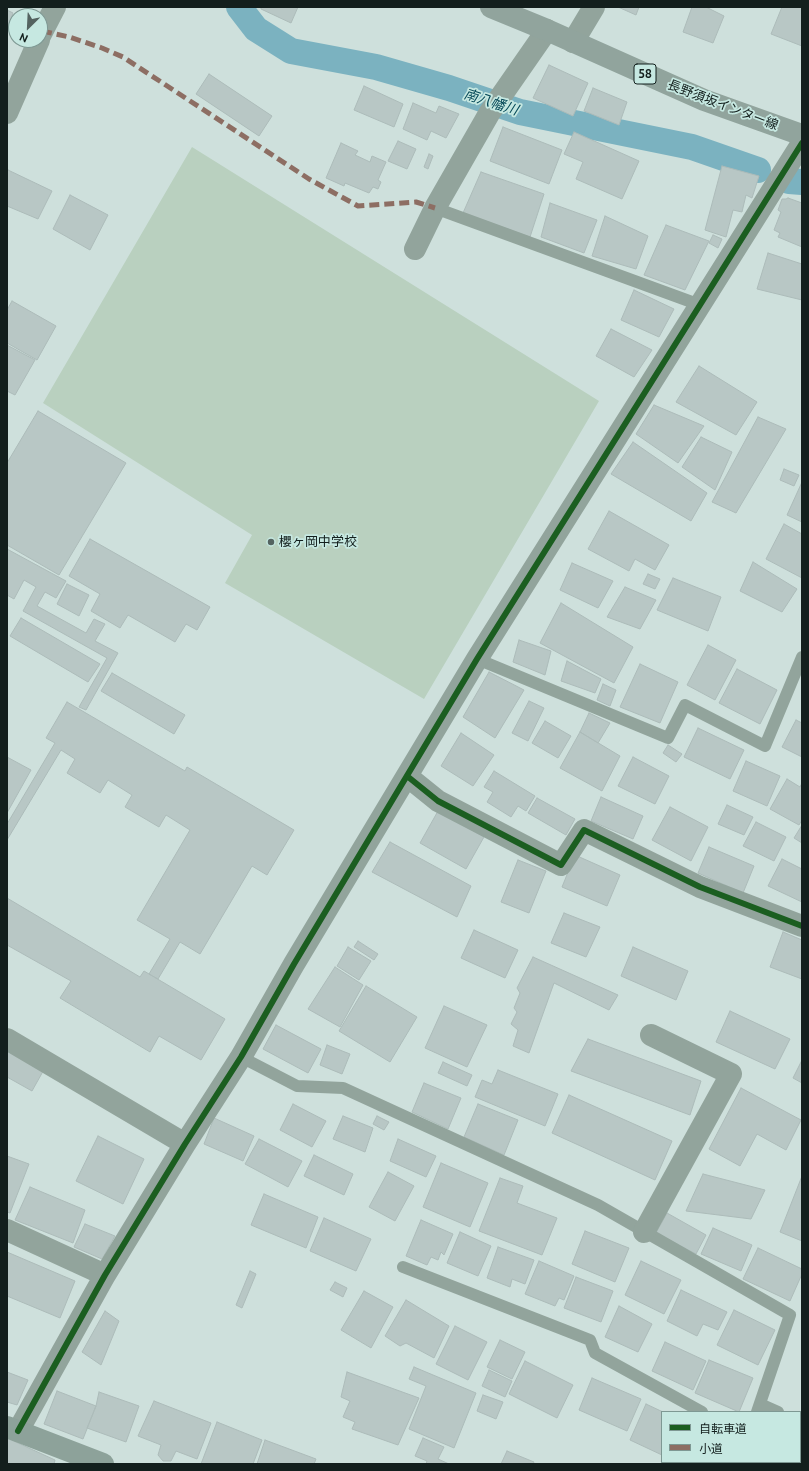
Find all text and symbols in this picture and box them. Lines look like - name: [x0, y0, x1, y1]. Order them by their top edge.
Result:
- north arrow: [8, 8, 48, 48]
- text: N: [17, 31, 30, 45]
- road number: 58: [634, 64, 656, 84]
- street label: 長野須坂インター線: [666, 77, 780, 133]
- water label: 南八幡川: [462, 85, 520, 119]
- place label: 櫻ヶ岡中学校: [279, 534, 357, 550]
- marker: 櫻ヶ岡中学校: [266, 537, 276, 547]
- legend: [661, 1411, 801, 1463]
- text: 自転車道: [699, 1422, 747, 1435]
- text: 小道: [699, 1442, 723, 1455]

